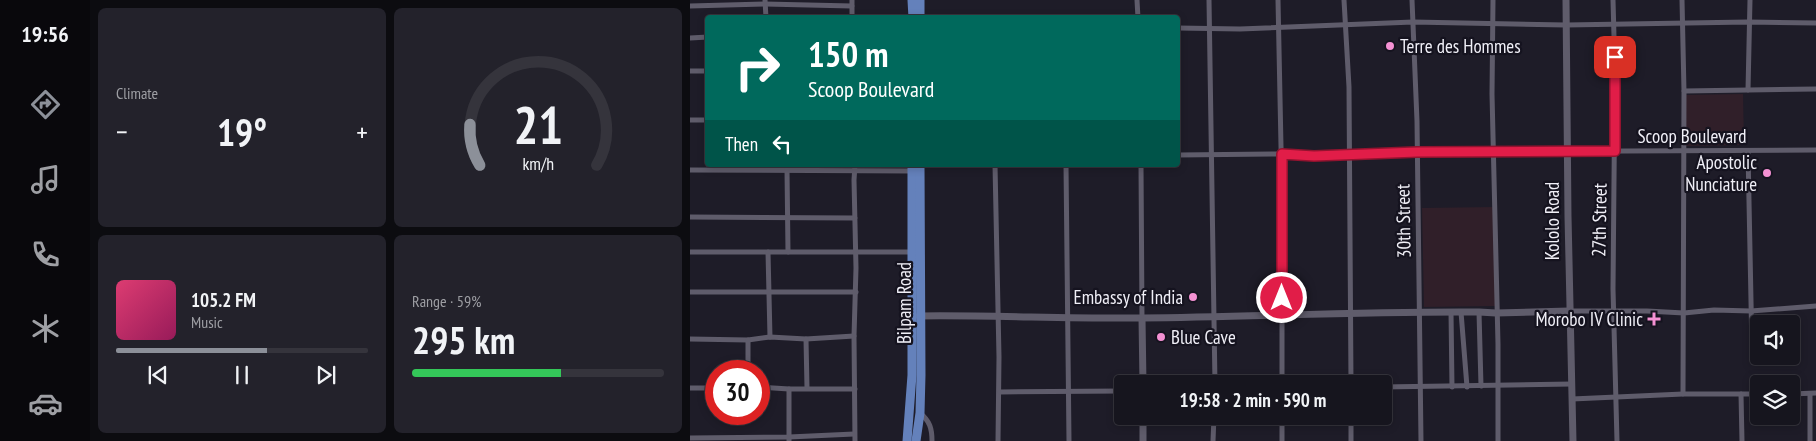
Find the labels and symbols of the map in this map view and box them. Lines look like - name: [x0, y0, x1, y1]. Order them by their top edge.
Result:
- place label: Terre des Hommes: [1400, 34, 1521, 58]
- pin: [1594, 36, 1636, 78]
- marker: Terre des Hommes: [1384, 40, 1396, 52]
- street label: Scoop Boulevard: [1637, 124, 1747, 148]
- place label: Apostolic Nunciature: [1685, 150, 1757, 196]
- marker: Apostolic Nunciature: [1761, 167, 1773, 179]
- street label: Kololo Road: [1540, 182, 1564, 260]
- street label: 27th Street: [1586, 182, 1612, 257]
- street label: 30th Street: [1390, 183, 1416, 258]
- street label: Bilpam Road: [892, 262, 916, 344]
- position arrow: [1255, 271, 1307, 323]
- place label: Embassy of India: [1074, 285, 1183, 309]
- marker: Embassy of India: [1187, 291, 1199, 303]
- place label: Morobo IV Clinic: [1536, 307, 1643, 331]
- marker: Morobo IV Clinic: [1647, 312, 1661, 326]
- place label: Blue Cave: [1171, 325, 1236, 349]
- marker: Blue Cave: [1155, 331, 1167, 343]
- speed limit sign: 30: [705, 360, 770, 425]

